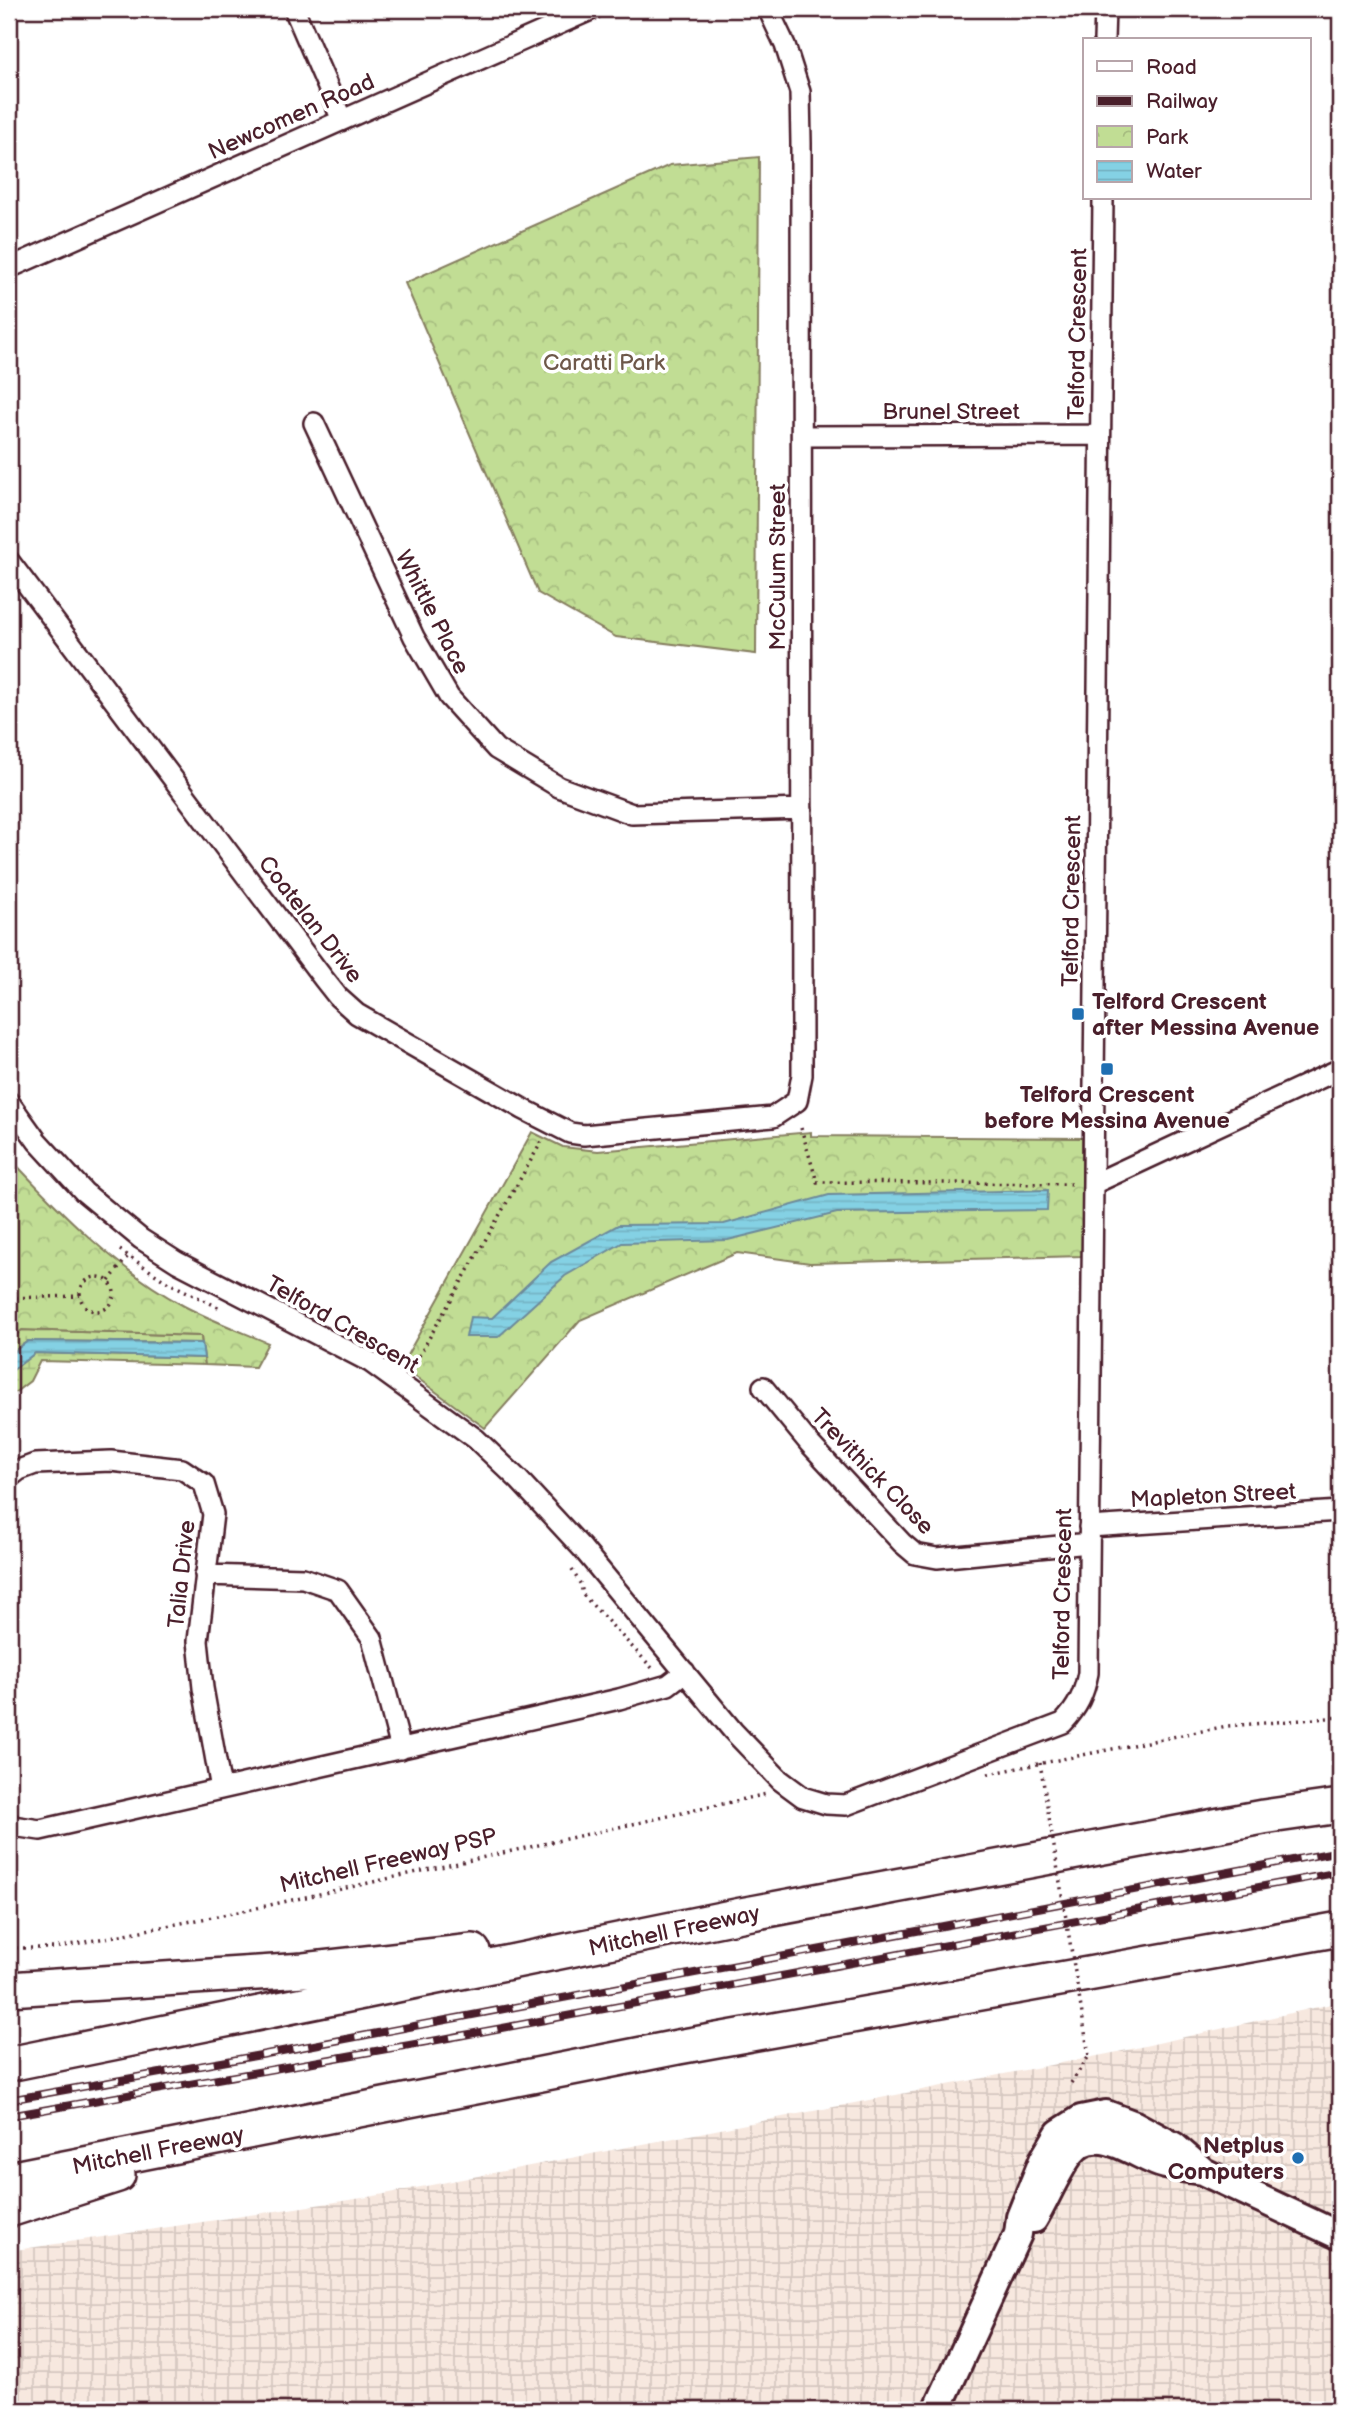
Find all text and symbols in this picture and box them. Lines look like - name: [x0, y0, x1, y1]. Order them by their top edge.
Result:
- legend: [1083, 38, 1310, 200]
- text: Road: [1146, 55, 1197, 80]
- street label: Newcomen Road: [204, 68, 379, 166]
- text: Railway: [1146, 89, 1218, 114]
- text: Park: [1146, 125, 1189, 150]
- text: Water: [1146, 159, 1202, 184]
- street label: Telford Crescent: [1063, 248, 1093, 420]
- park label: Caratti Park: [543, 349, 666, 377]
- street label: Brunel Street: [882, 398, 1020, 426]
- street label: McCulum Street: [764, 483, 792, 651]
- street label: Whittle Place: [389, 546, 475, 679]
- street label: Telford Crescent: [1057, 815, 1087, 987]
- street label: Coatelan Drive: [252, 850, 369, 989]
- place label: Telford Crescent after Messina Avenue: [1092, 988, 1319, 1042]
- marker: Telford Crescent after Messina Avenue: [1070, 1006, 1086, 1022]
- marker: Telford Crescent before Messina Avenue: [1099, 1061, 1115, 1077]
- place label: Telford Crescent before Messina Avenue: [984, 1081, 1230, 1135]
- street label: Telford Crescent: [261, 1270, 424, 1380]
- street label: Trevithick Close: [805, 1403, 940, 1541]
- street label: Mapleton Street: [1129, 1478, 1297, 1514]
- street label: Telford Crescent: [1048, 1508, 1078, 1680]
- street label: Talia Drive: [162, 1519, 202, 1629]
- street label: Mitchell Freeway PSP: [277, 1822, 500, 1900]
- street label: Mitchell Freeway: [586, 1899, 763, 1963]
- street label: Mitchell Freeway: [70, 2121, 247, 2181]
- place label: Netplus Computers: [1168, 2132, 1284, 2186]
- marker: Netplus Computers: [1290, 2150, 1306, 2166]

